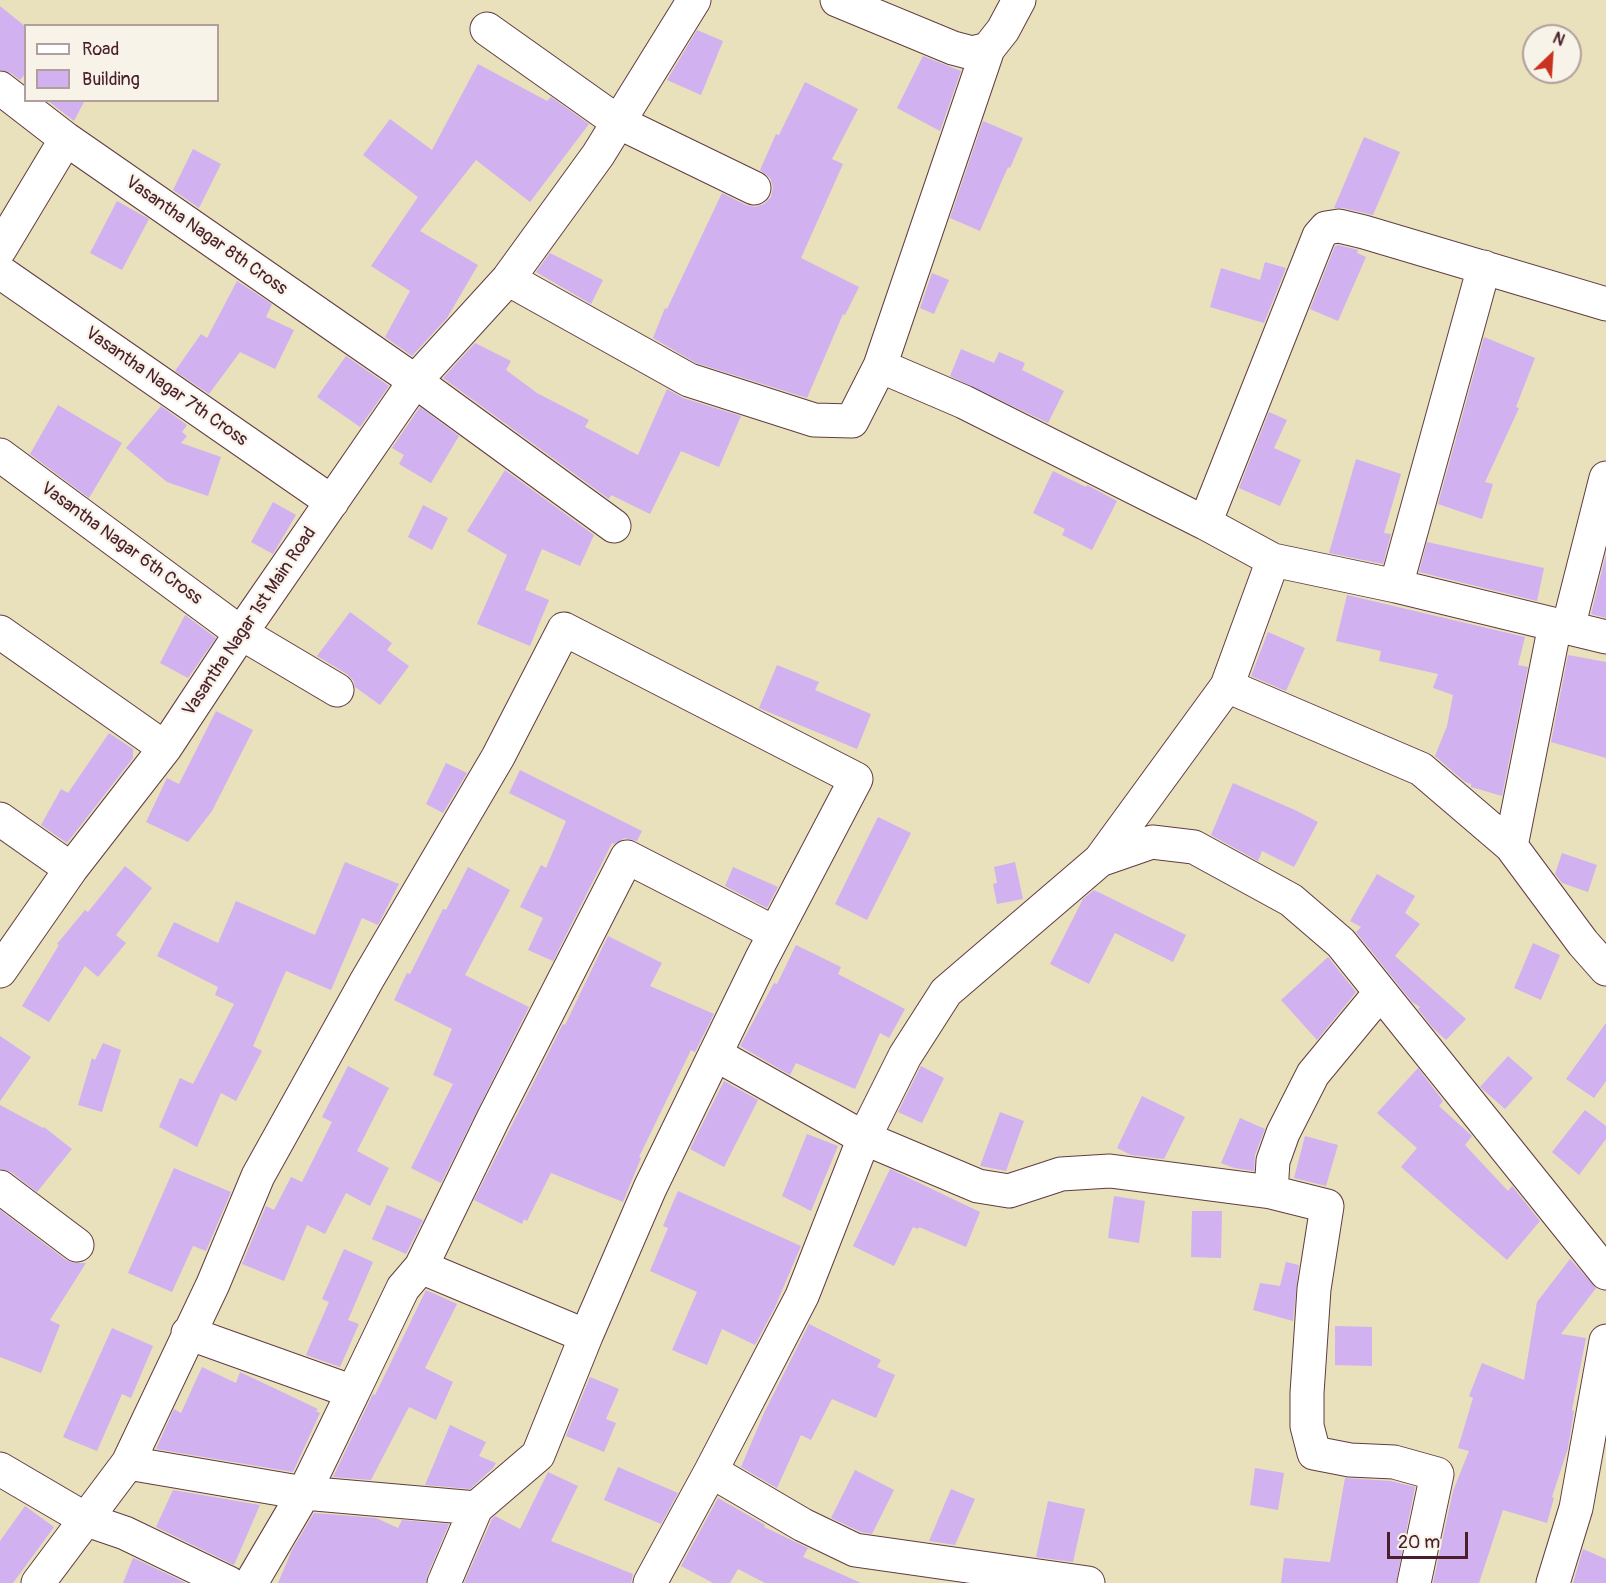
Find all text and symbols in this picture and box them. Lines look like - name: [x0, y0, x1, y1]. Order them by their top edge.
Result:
- legend: [24, 24, 219, 102]
- north arrow: [1522, 24, 1582, 84]
- text: N: [1550, 28, 1568, 51]
- text: Road: [82, 38, 119, 61]
- text: Building: [82, 68, 140, 91]
- street label: Vasantha Nagar 8th Cross: [121, 172, 291, 300]
- street label: Vasantha Nagar 7th Cross: [81, 323, 251, 451]
- street label: Vasantha Nagar 6th Cross: [36, 478, 206, 610]
- street label: Vasantha Nagar 1st Main Road: [179, 523, 321, 721]
- scale bar: [1390, 1520, 1471, 1558]
- text: 20 m: [1398, 1531, 1440, 1554]

